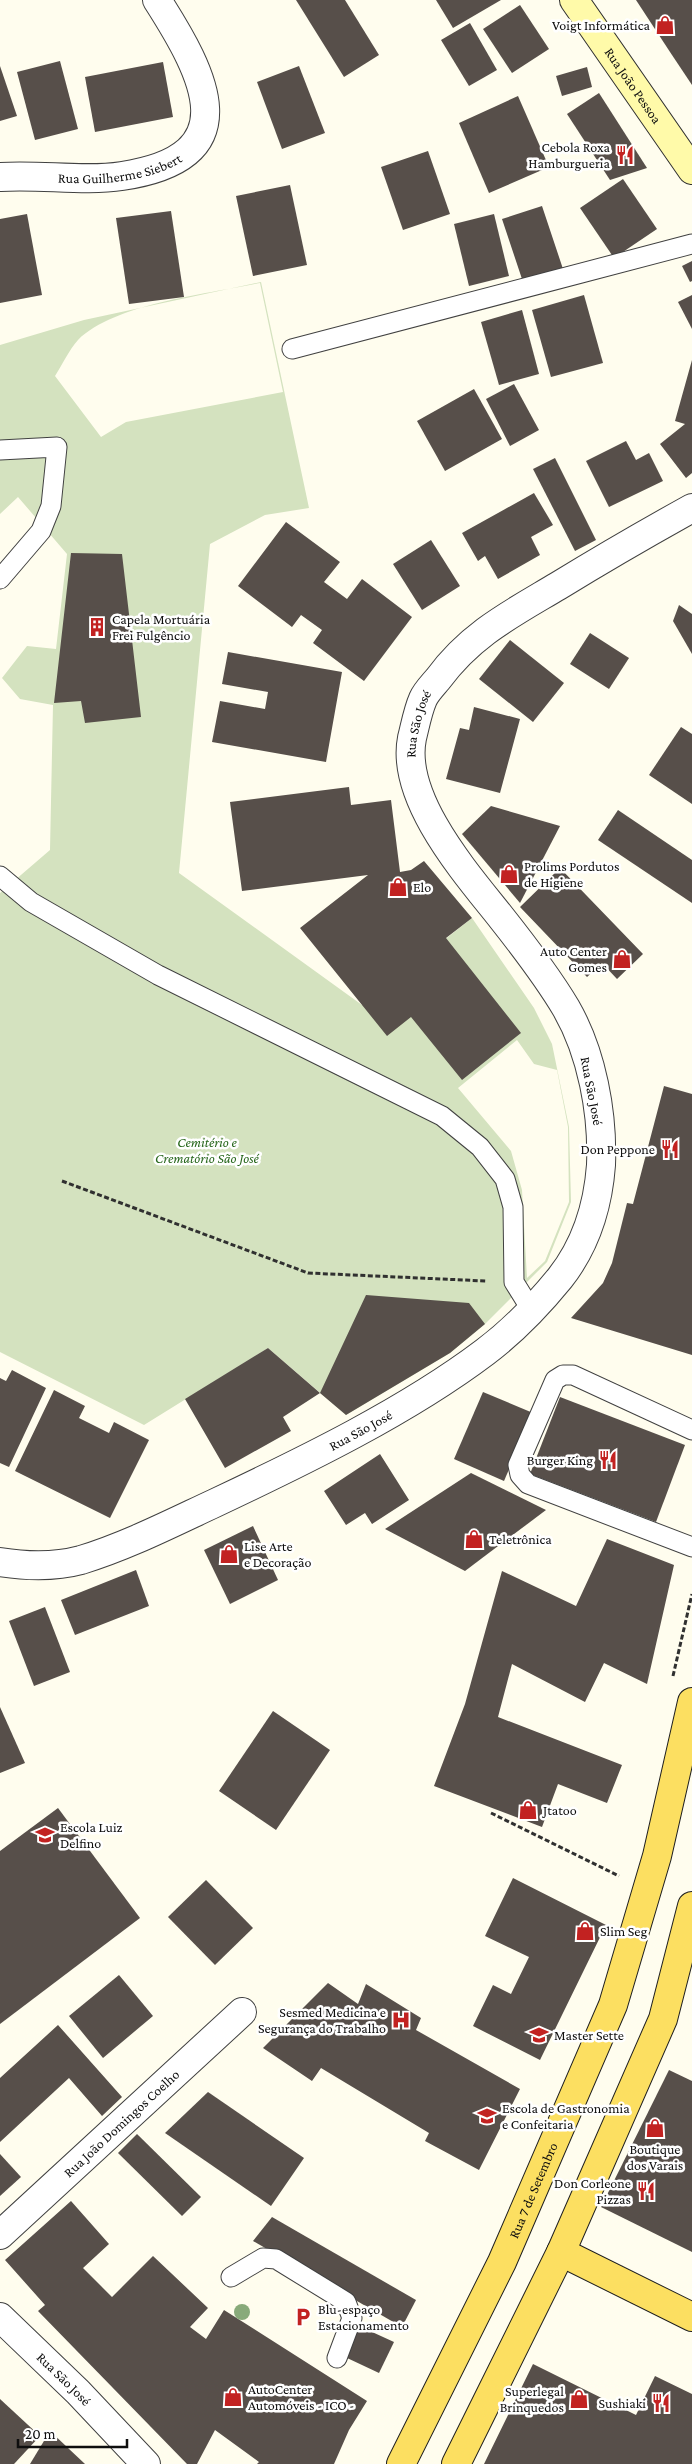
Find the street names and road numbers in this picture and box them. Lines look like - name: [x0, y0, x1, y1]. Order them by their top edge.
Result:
- street label: Rua João Pessoa: [601, 44, 665, 127]
- street label: Rua Guilherme Siebert: [58, 150, 185, 186]
- street label: Rua São José: [403, 687, 434, 758]
- street label: Rua São José: [578, 1055, 606, 1127]
- street label: Rua São José: [326, 1406, 395, 1454]
- street label: Rua João Domingos Coelho: [60, 2066, 182, 2180]
- street label: Rua 7 de Setembro: [505, 2140, 561, 2241]
- street label: Rua São José: [34, 2349, 94, 2409]

